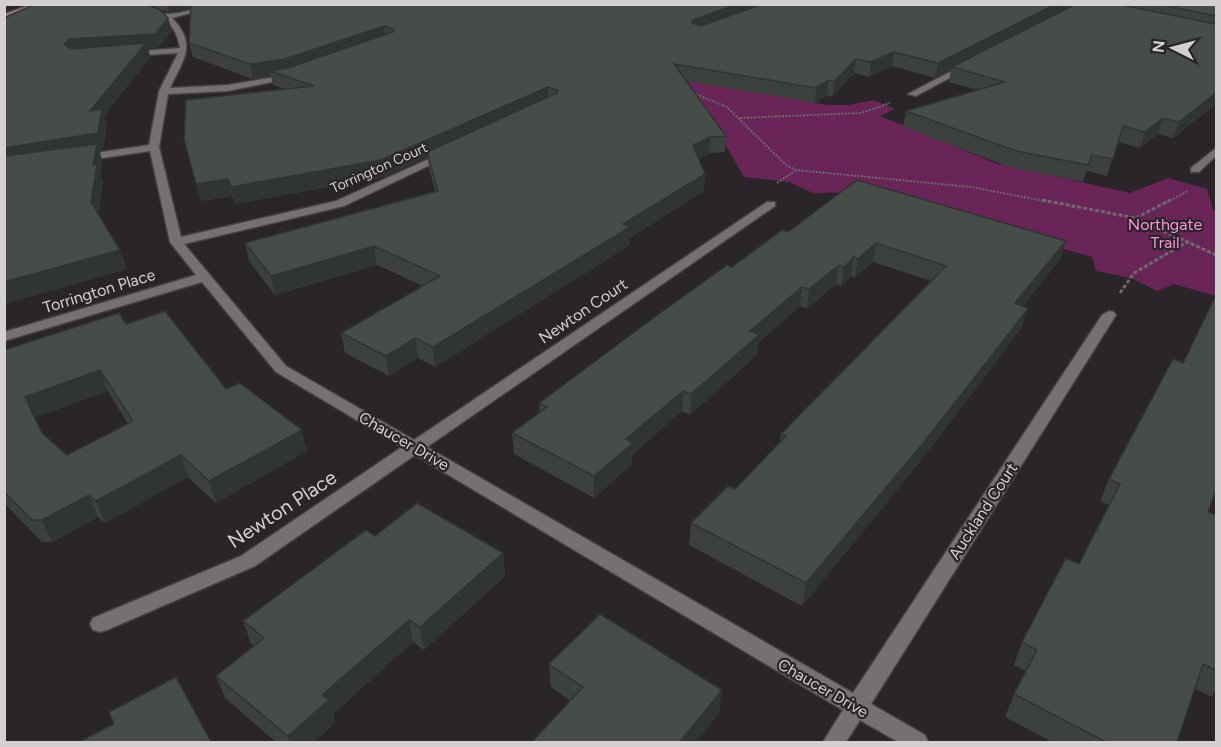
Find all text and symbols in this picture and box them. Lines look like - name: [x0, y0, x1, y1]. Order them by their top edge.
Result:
- north arrow: [1143, 18, 1203, 78]
- text: N: [1148, 39, 1169, 54]
- street label: Torrington Court: [328, 139, 430, 197]
- park label: Northgate Trail: [1128, 215, 1202, 252]
- street label: Torrington Place: [41, 265, 158, 317]
- street label: Newton Court: [535, 274, 631, 348]
- street label: Chaucer Drive: [355, 407, 453, 475]
- street label: Auckland Court: [945, 459, 1021, 563]
- street label: Newton Place: [223, 465, 341, 553]
- street label: Chaucer Drive: [774, 654, 872, 722]

